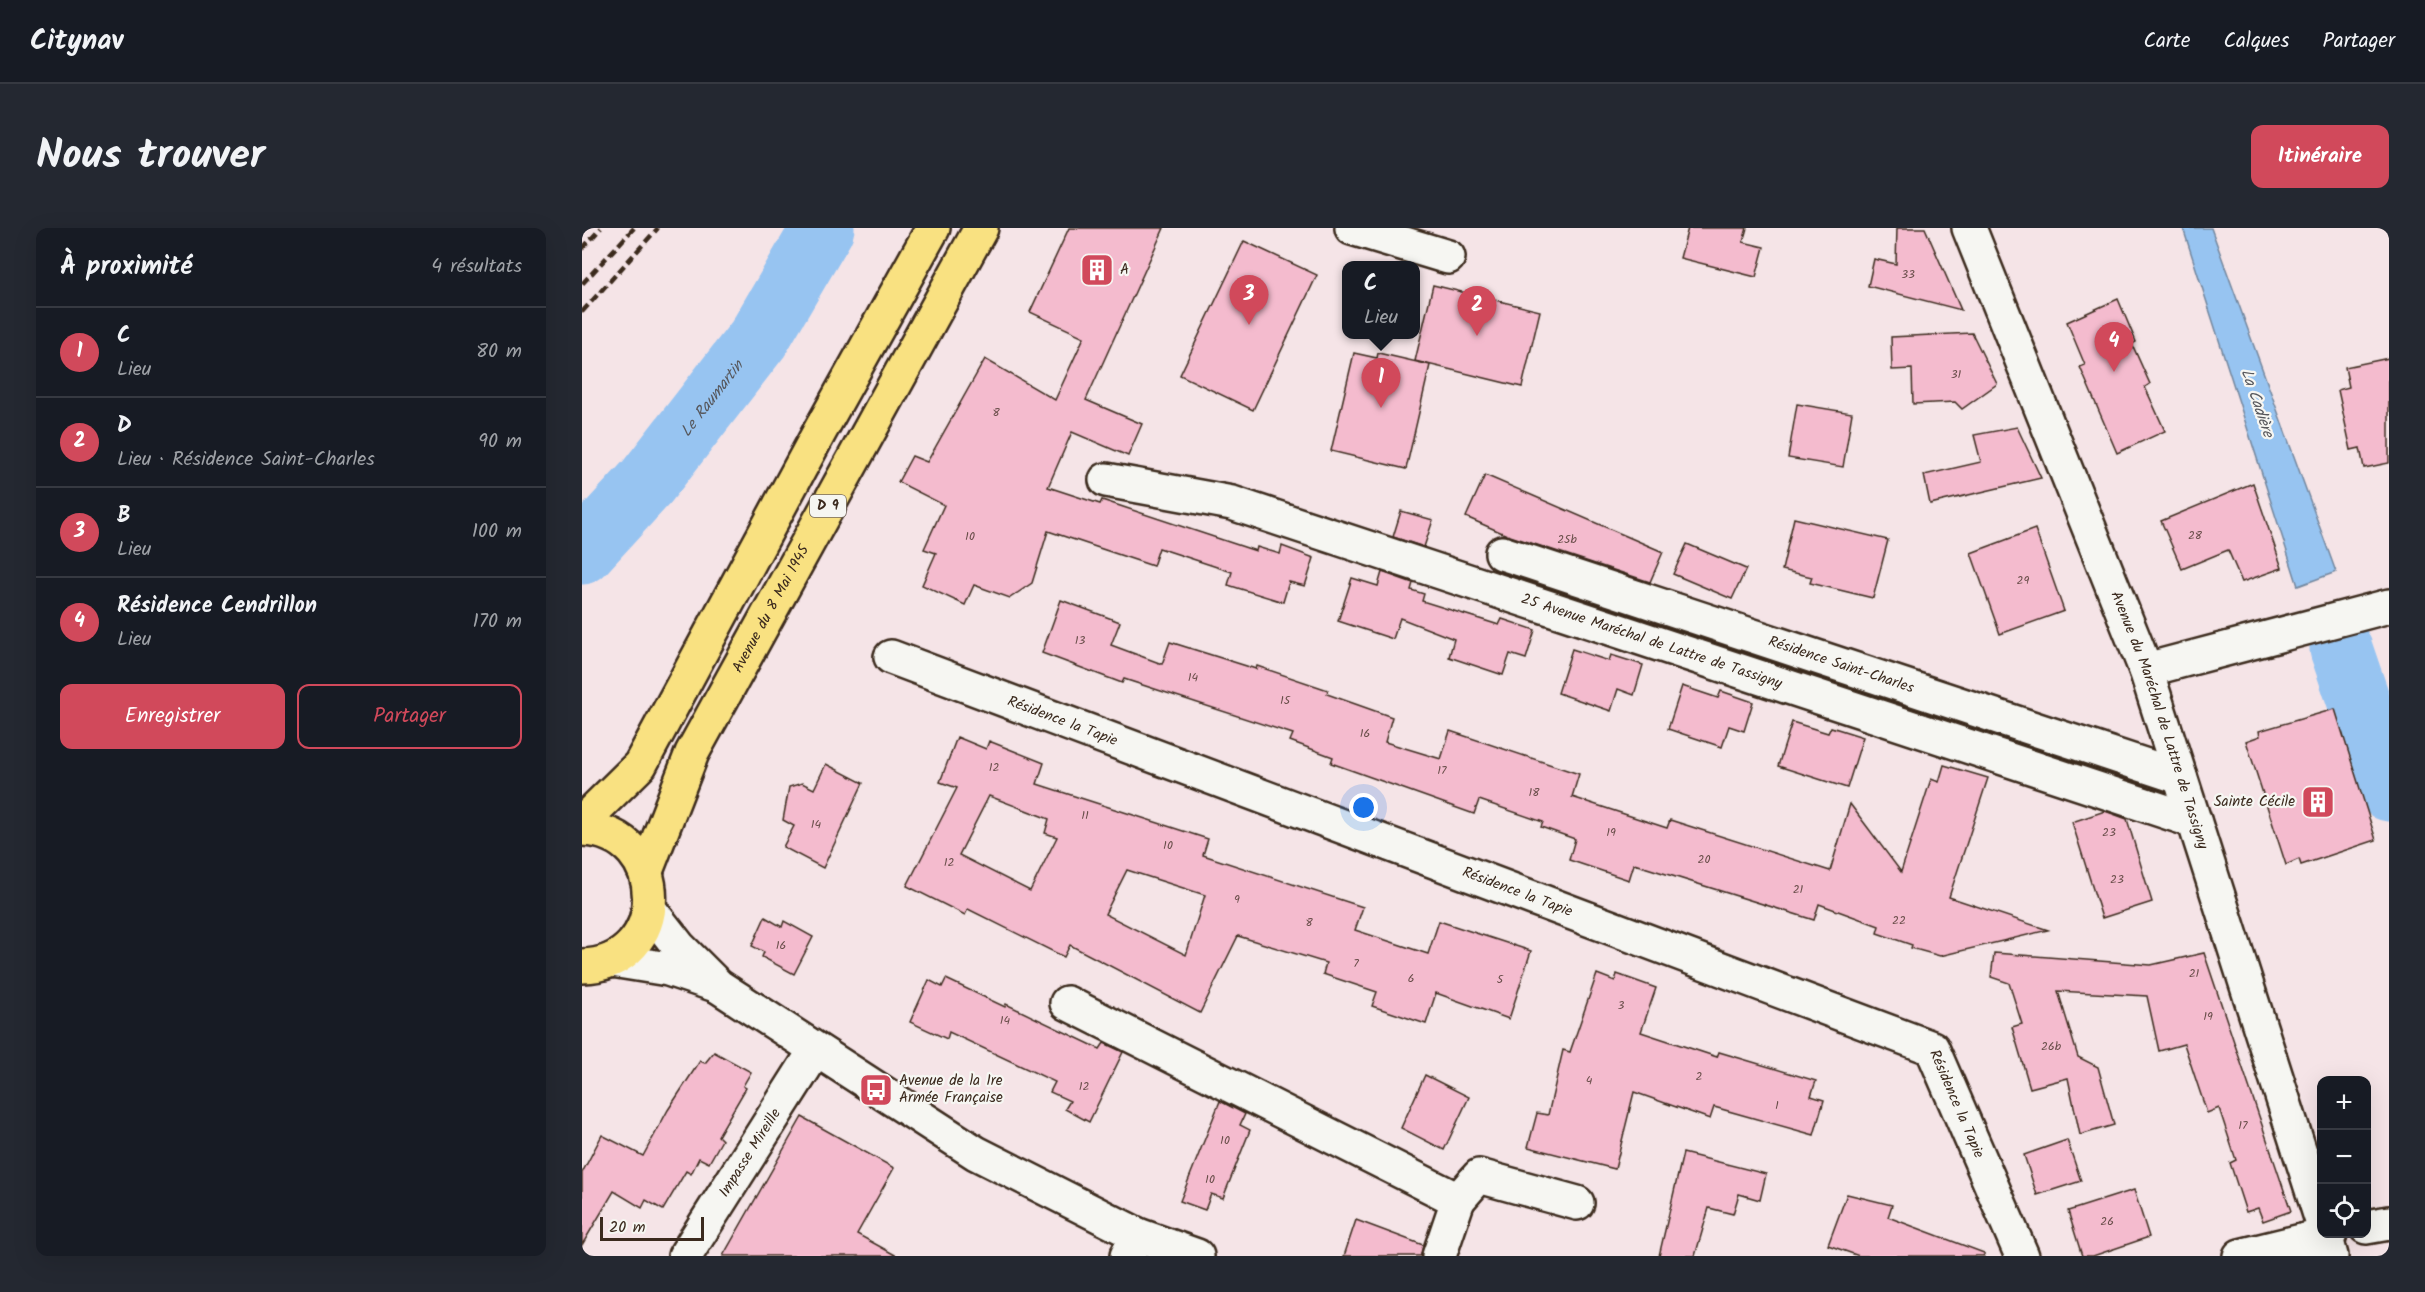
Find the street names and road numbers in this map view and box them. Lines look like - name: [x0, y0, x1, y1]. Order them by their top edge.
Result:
- road number: D 9: [810, 495, 846, 517]
- street label: Avenue du 8 Mai 1945: [726, 540, 817, 677]
- street label: 25 Avenue Maréchal de Lattre de Tassigny: [1518, 587, 1786, 696]
- street label: Avenue du Maréchal de Lattre de Tassigny: [2104, 588, 2215, 853]
- street label: Résidence Saint-Charles: [1765, 630, 1918, 700]
- street label: Résidence la Tapie: [1004, 690, 1121, 753]
- street label: Résidence la Tapie: [1459, 861, 1576, 924]
- street label: Résidence la Tapie: [1922, 1046, 1990, 1162]
- street label: Impasse Mireille: [713, 1104, 788, 1202]

